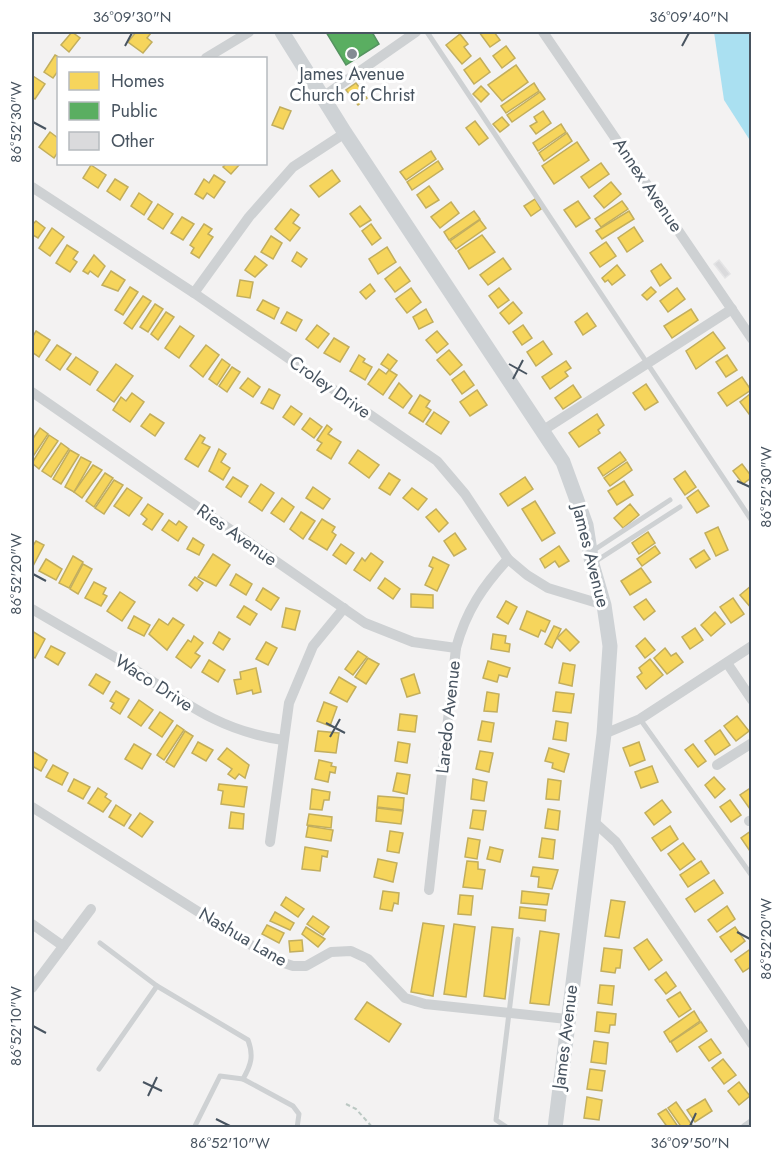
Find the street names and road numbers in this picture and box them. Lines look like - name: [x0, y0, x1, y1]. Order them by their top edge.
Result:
- street label: Annex Avenue: [607, 133, 689, 237]
- street label: Croley Drive: [284, 349, 376, 425]
- street label: Ries Avenue: [192, 498, 282, 572]
- street label: James Avenue: [565, 500, 616, 610]
- street label: Waco Drive: [110, 648, 198, 718]
- street label: Laredo Avenue: [429, 659, 467, 775]
- street label: Nashua Lane: [194, 901, 292, 973]
- street label: James Avenue: [545, 983, 584, 1093]

